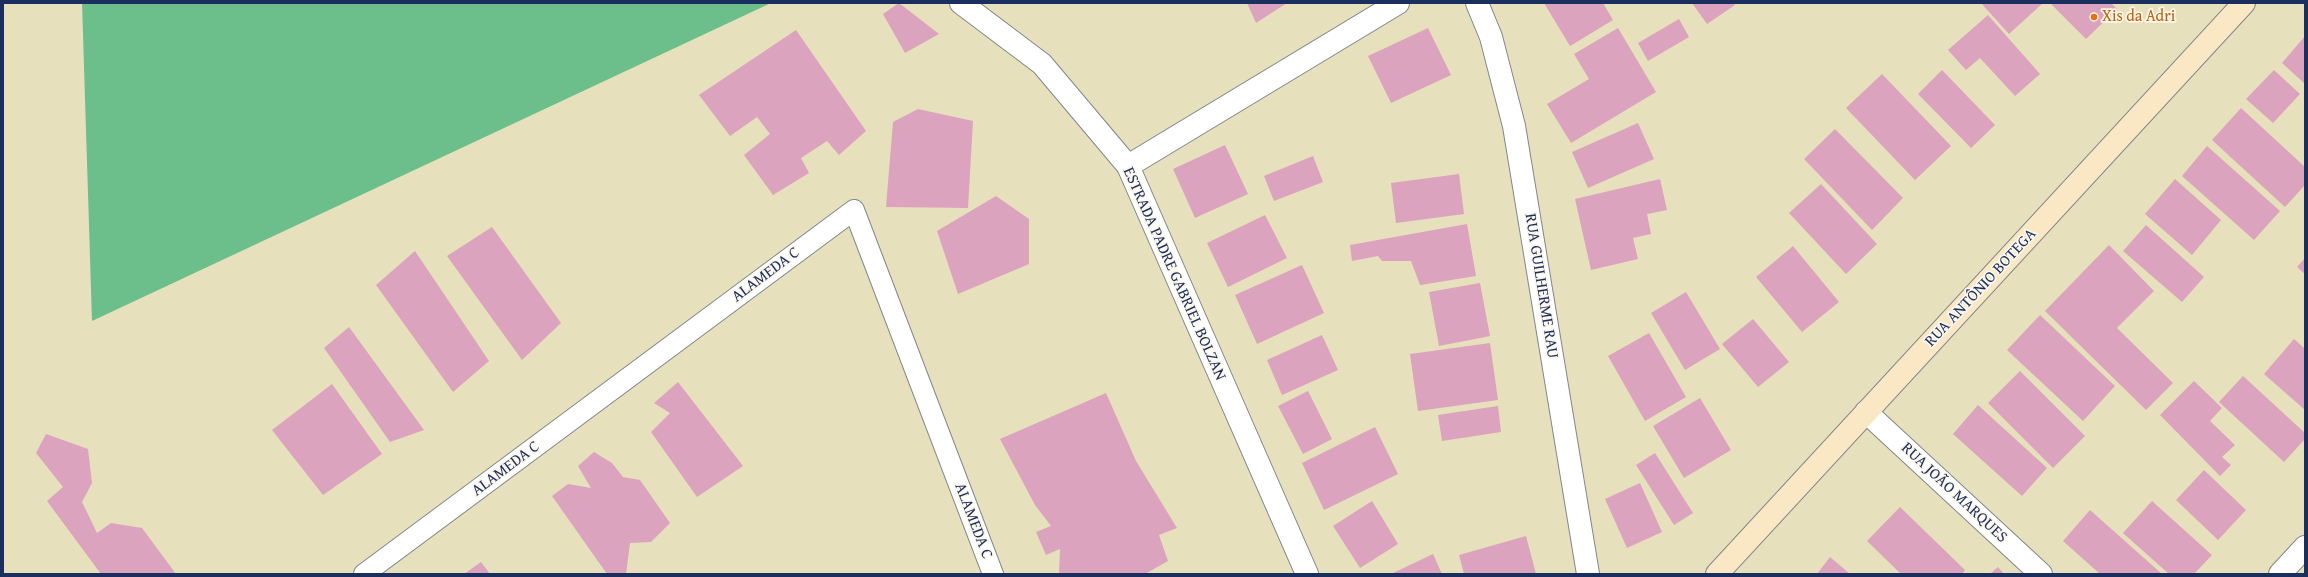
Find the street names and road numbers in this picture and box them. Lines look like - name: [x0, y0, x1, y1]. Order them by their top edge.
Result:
- street label: ESTRADA PADRE GABRIEL BOLZAN: [1118, 165, 1230, 383]
- street label: RUA GUILHERME RAU: [1520, 212, 1562, 360]
- street label: RUA ANTÔNIO BOTEGA: [1921, 225, 2041, 351]
- street label: ALAMEDA C: [728, 243, 804, 307]
- street label: ALAMEDA C: [468, 437, 544, 501]
- street label: RUA JOÃO MARQUES: [1897, 439, 2011, 547]
- street label: ALAMEDA C: [950, 480, 996, 562]

